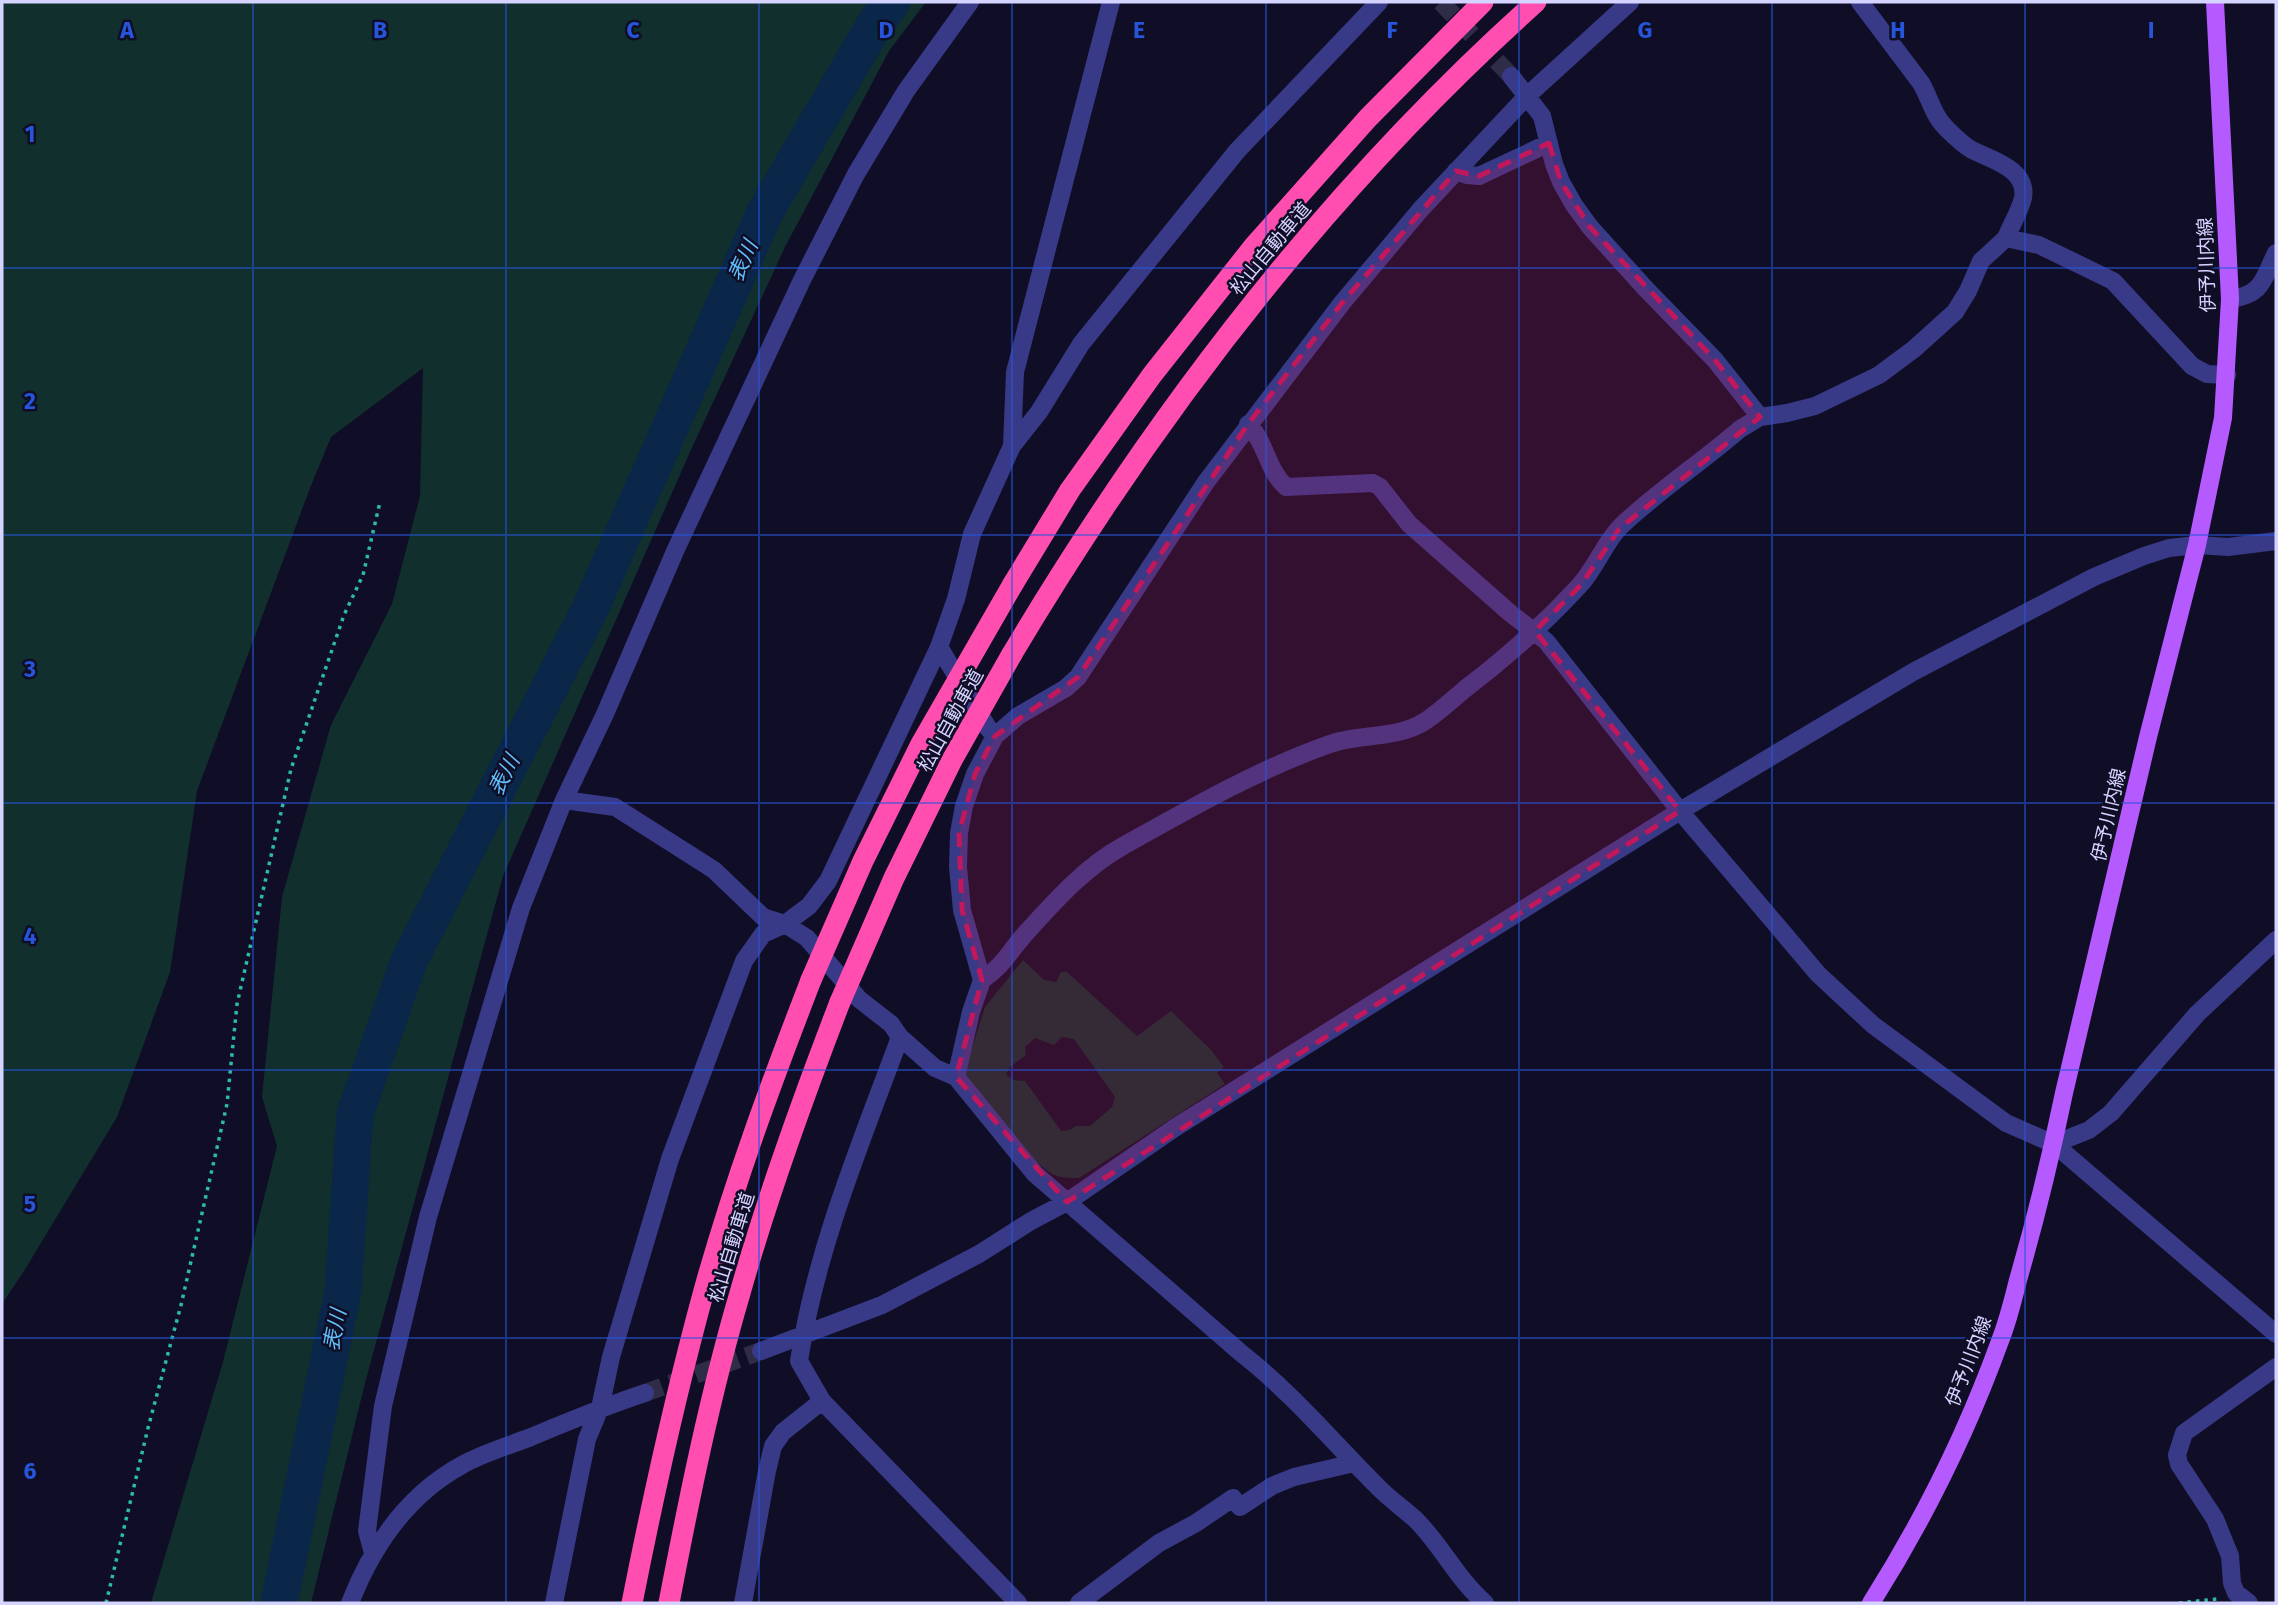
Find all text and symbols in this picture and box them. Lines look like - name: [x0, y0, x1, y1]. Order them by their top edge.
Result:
- text: A: [119, 16, 134, 44]
- text: B: [373, 16, 387, 44]
- text: C: [626, 16, 640, 44]
- text: D: [879, 16, 894, 44]
- text: E: [1133, 16, 1145, 44]
- text: F: [1386, 16, 1398, 44]
- text: G: [1638, 16, 1652, 44]
- text: H: [1890, 16, 1906, 44]
- text: I: [2148, 16, 2154, 44]
- text: 1: [25, 120, 35, 148]
- street label: 松山自動車道: [1225, 197, 1316, 299]
- street label: 伊予川内線: [2193, 217, 2220, 313]
- water label: 表川: [723, 235, 764, 285]
- text: 2: [24, 387, 36, 415]
- text: 3: [23, 655, 36, 683]
- street label: 松山自動車道: [913, 665, 988, 776]
- water label: 表川: [483, 749, 526, 800]
- street label: 伊予川内線: [2087, 766, 2130, 864]
- text: 4: [24, 922, 37, 950]
- street label: 松山自動車道: [704, 1189, 759, 1305]
- text: 5: [24, 1190, 36, 1218]
- water label: 表川: [318, 1305, 352, 1353]
- street label: 伊予川内線: [1941, 1313, 1996, 1410]
- text: 6: [24, 1457, 37, 1485]

